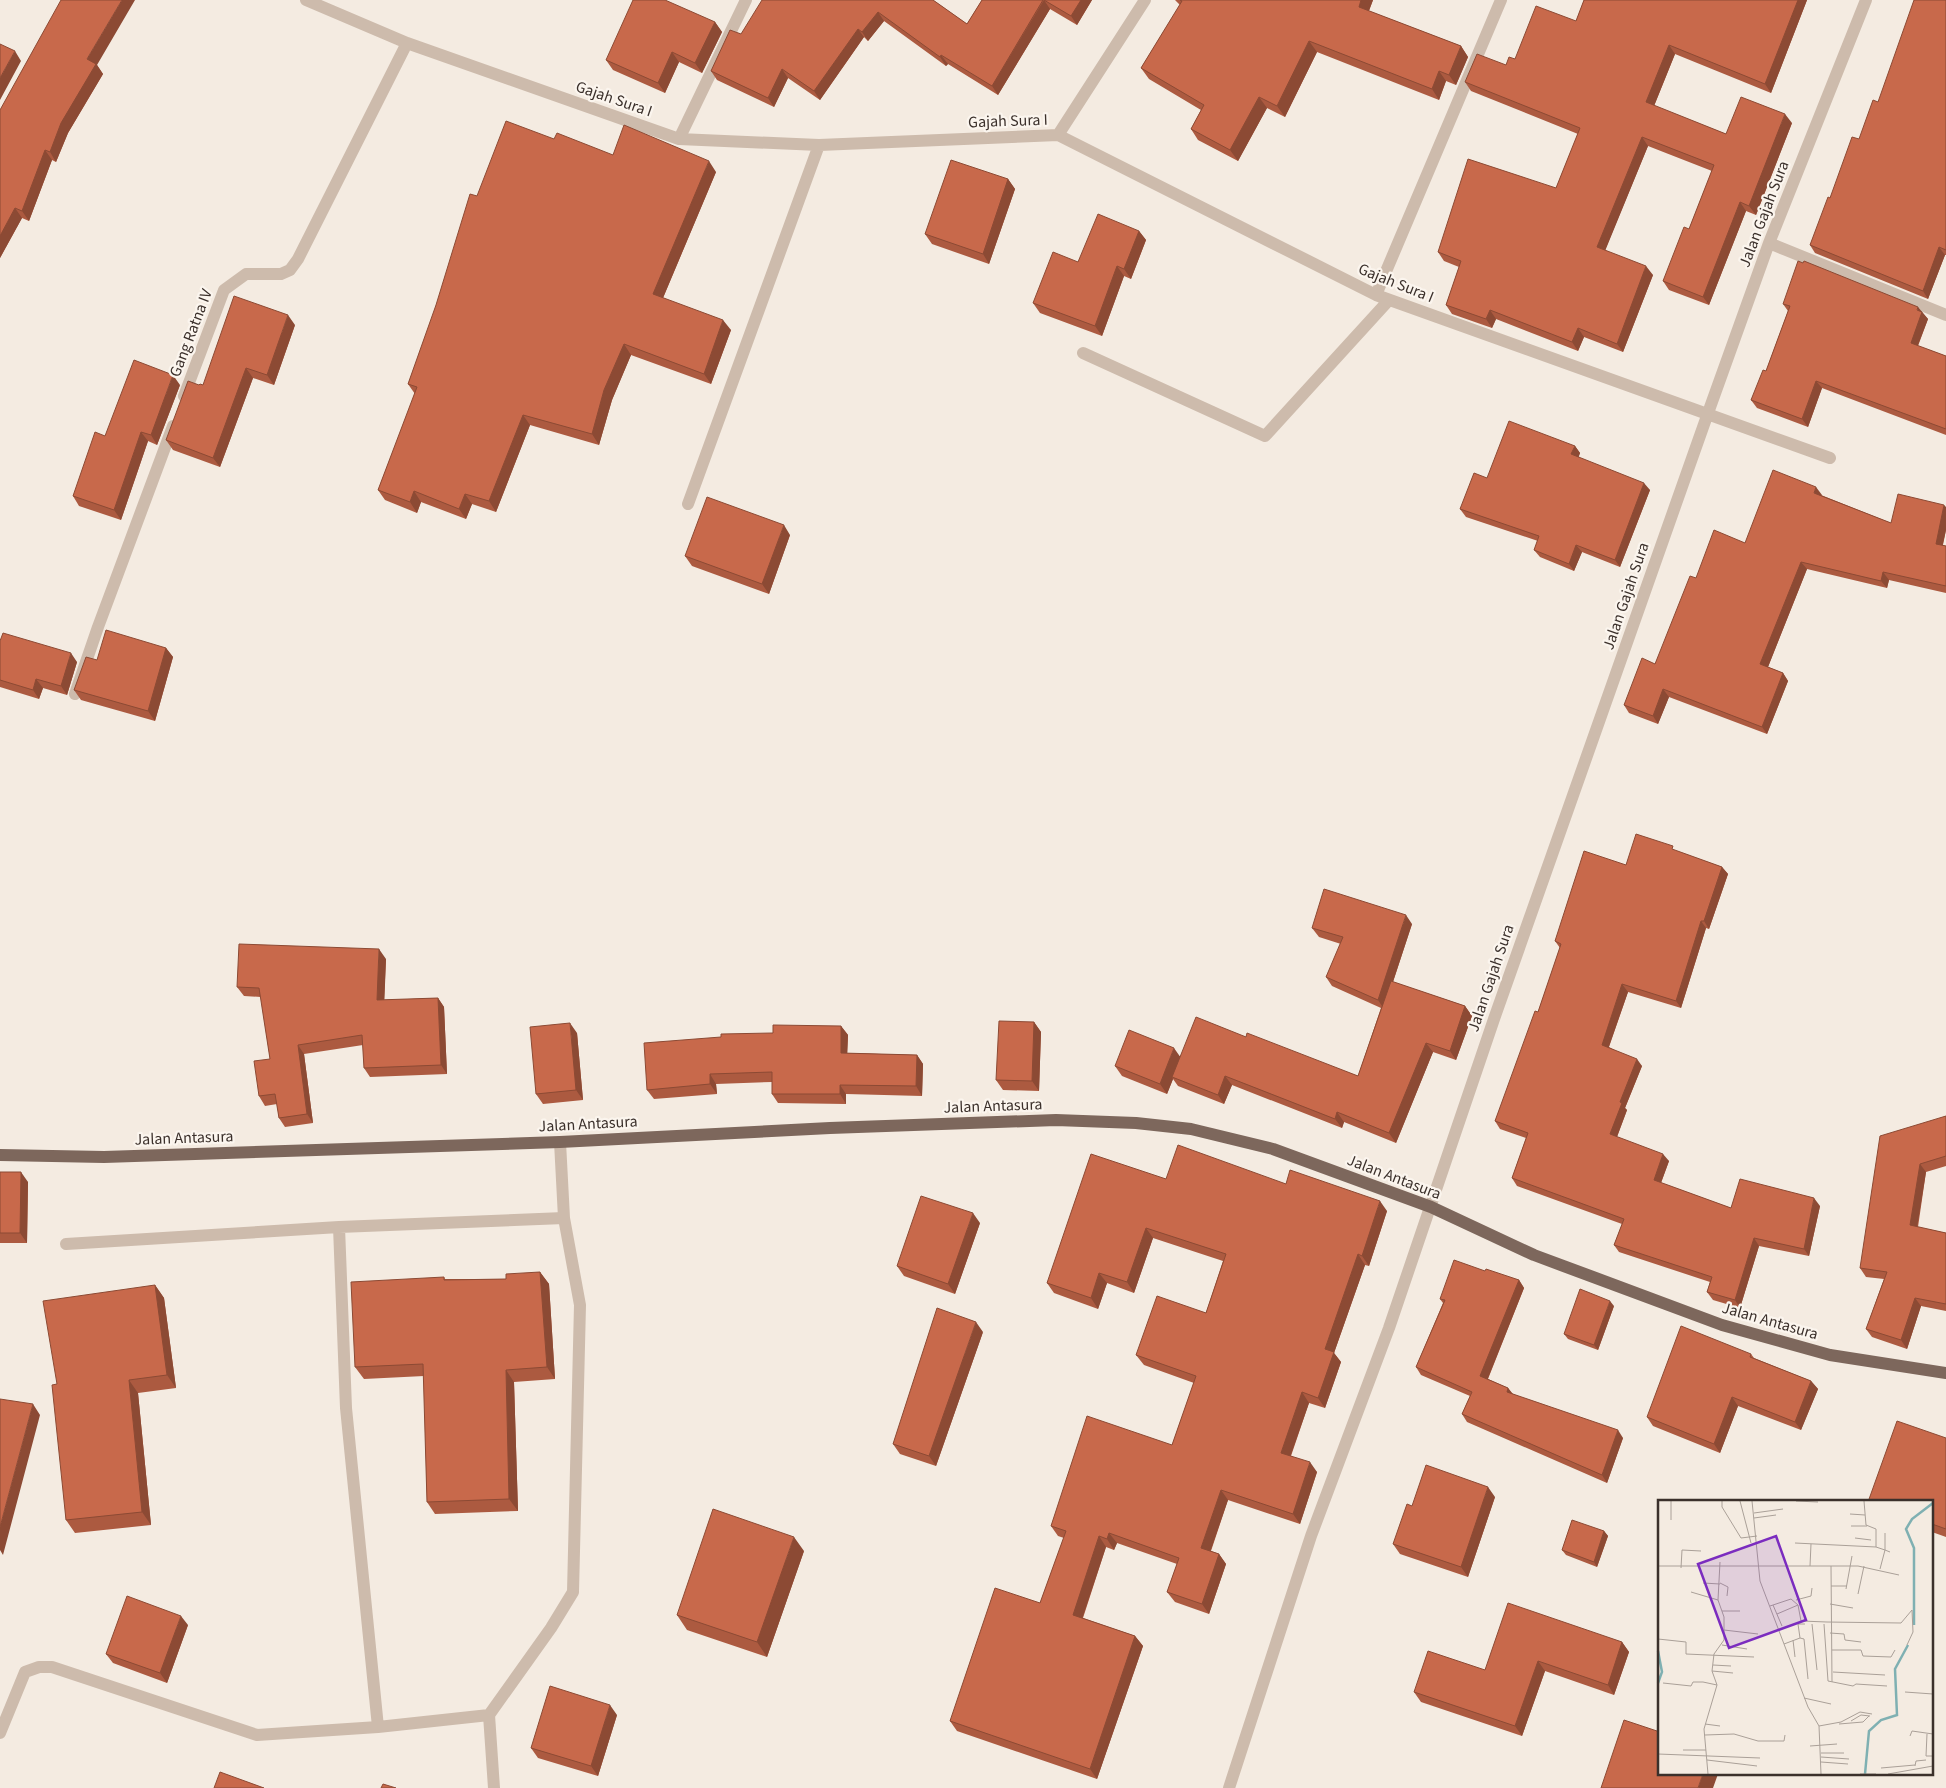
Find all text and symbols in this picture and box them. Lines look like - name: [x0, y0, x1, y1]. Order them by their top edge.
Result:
- street label: Gajah Sura I: [573, 76, 655, 122]
- street label: Gajah Sura I: [968, 109, 1048, 133]
- street label: Jalan Gajah Sura: [1734, 158, 1794, 270]
- street label: Gajah Sura I: [1355, 258, 1437, 308]
- street label: Gang Ratna IV: [164, 285, 218, 380]
- street label: Jalan Gajah Sura: [1597, 539, 1655, 653]
- street label: Jalan Gajah Sura: [1462, 921, 1520, 1035]
- street label: Jalan Antasura: [943, 1093, 1043, 1119]
- street label: Jalan Antasura: [538, 1110, 638, 1138]
- street label: Jalan Antasura: [134, 1125, 234, 1151]
- street label: Jalan Antasura: [1344, 1149, 1444, 1205]
- street label: Jalan Antasura: [1719, 1297, 1821, 1345]
- inset map: [1658, 1500, 1934, 1776]

